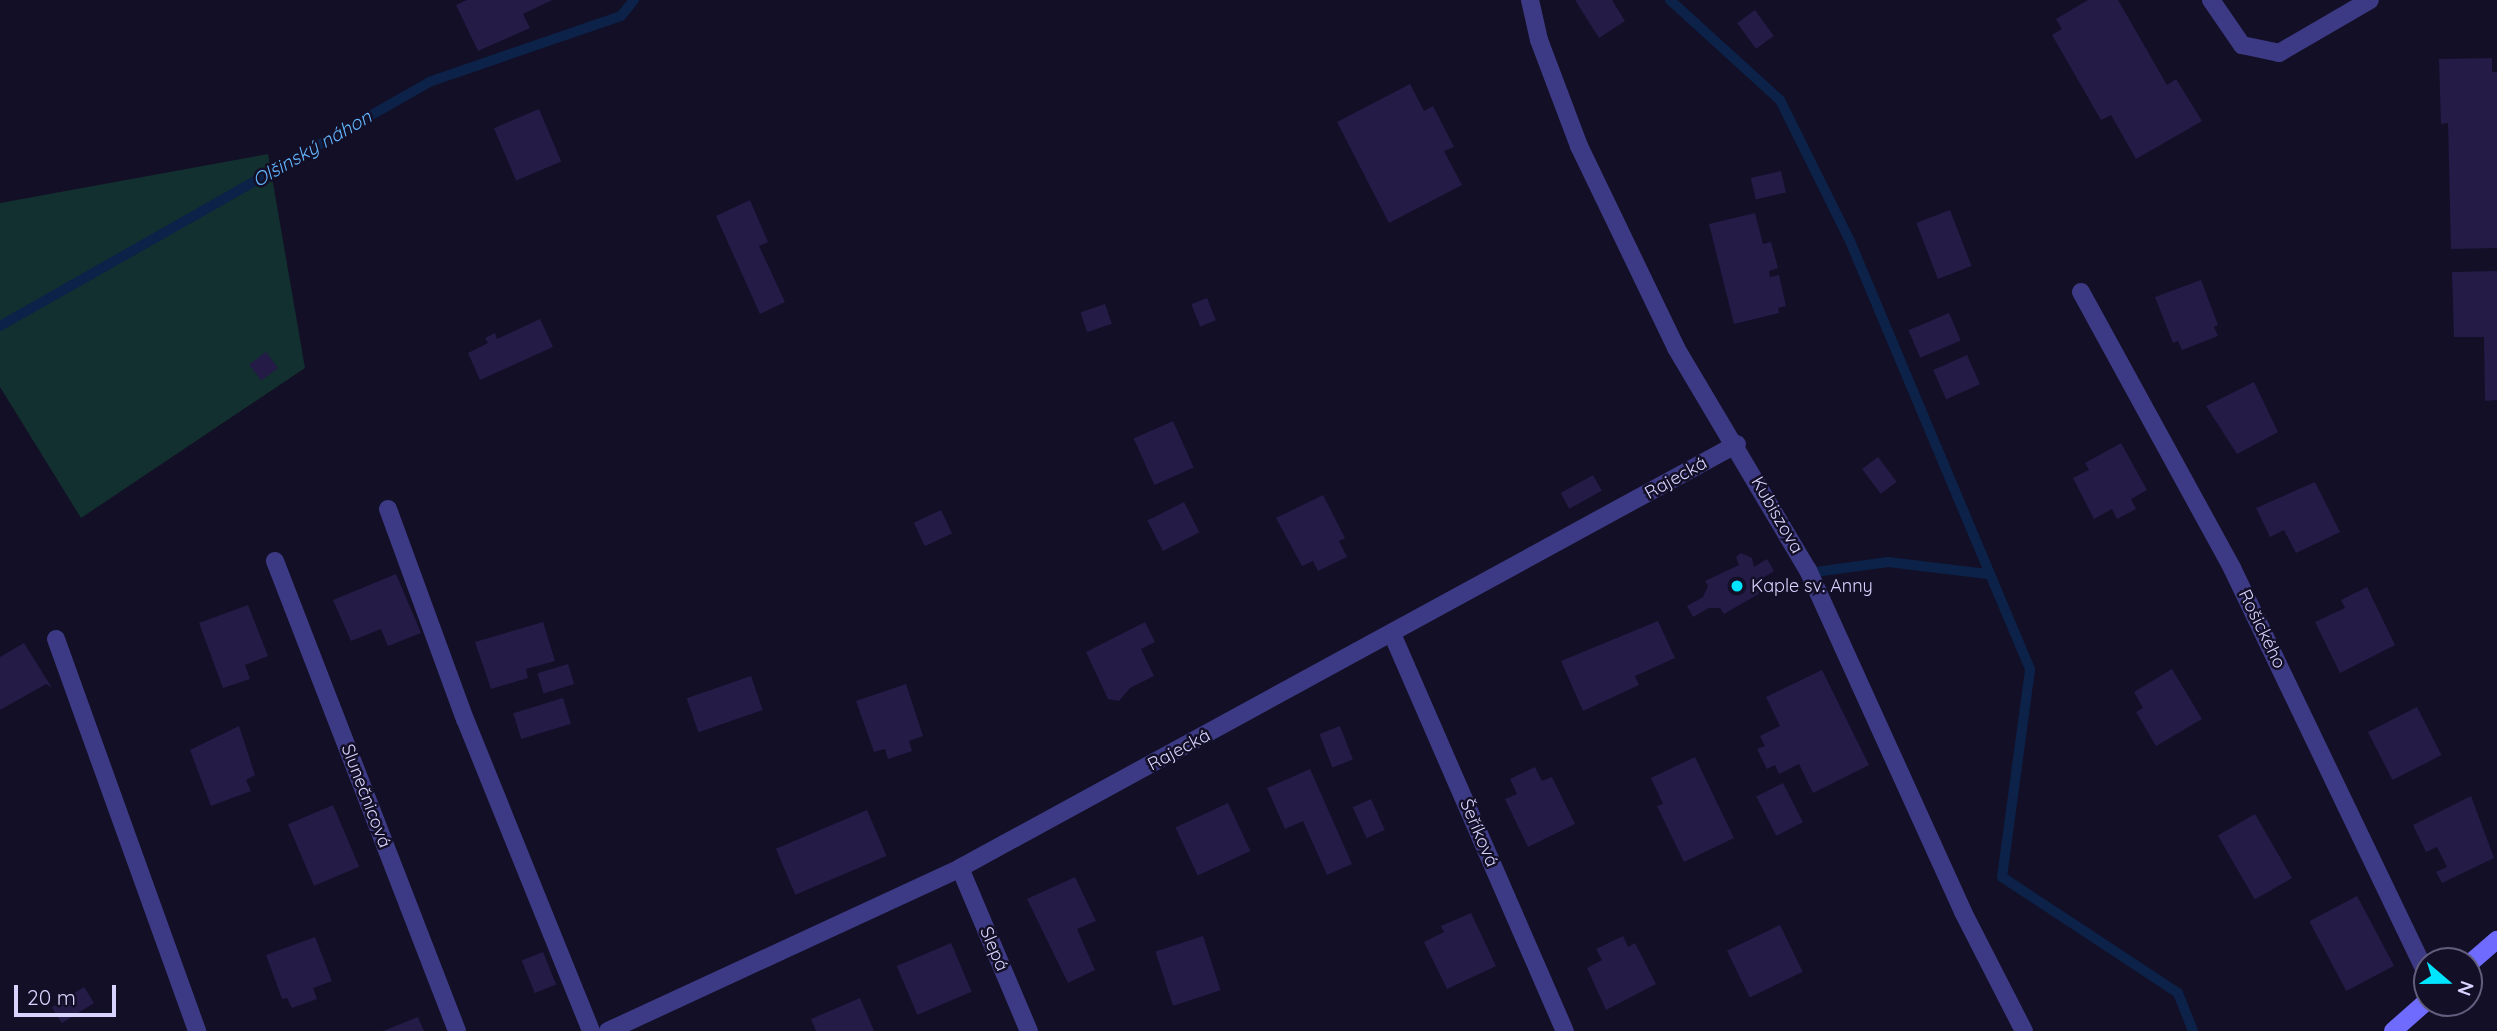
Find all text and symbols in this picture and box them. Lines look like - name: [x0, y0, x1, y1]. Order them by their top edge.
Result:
- water label: Olšinský náhon: [248, 106, 376, 192]
- street label: Rajecká: [1641, 452, 1711, 504]
- street label: Kubiszova: [1746, 473, 1808, 557]
- place label: Kaple sv. Anny: [1751, 575, 1873, 597]
- marker: Kaple sv. Anny: [1729, 578, 1745, 594]
- street label: Rošického: [2234, 586, 2290, 672]
- street label: Rajecká: [1144, 725, 1214, 775]
- street label: Slunečnicová: [336, 741, 396, 851]
- street label: Šeříková: [1455, 796, 1503, 870]
- street label: Slepá: [975, 924, 1013, 974]
- north arrow: [2413, 947, 2483, 1017]
- scale bar: [18, 972, 119, 1016]
- text: N: [2452, 978, 2480, 999]
- text: 20 m: [27, 984, 76, 1010]

